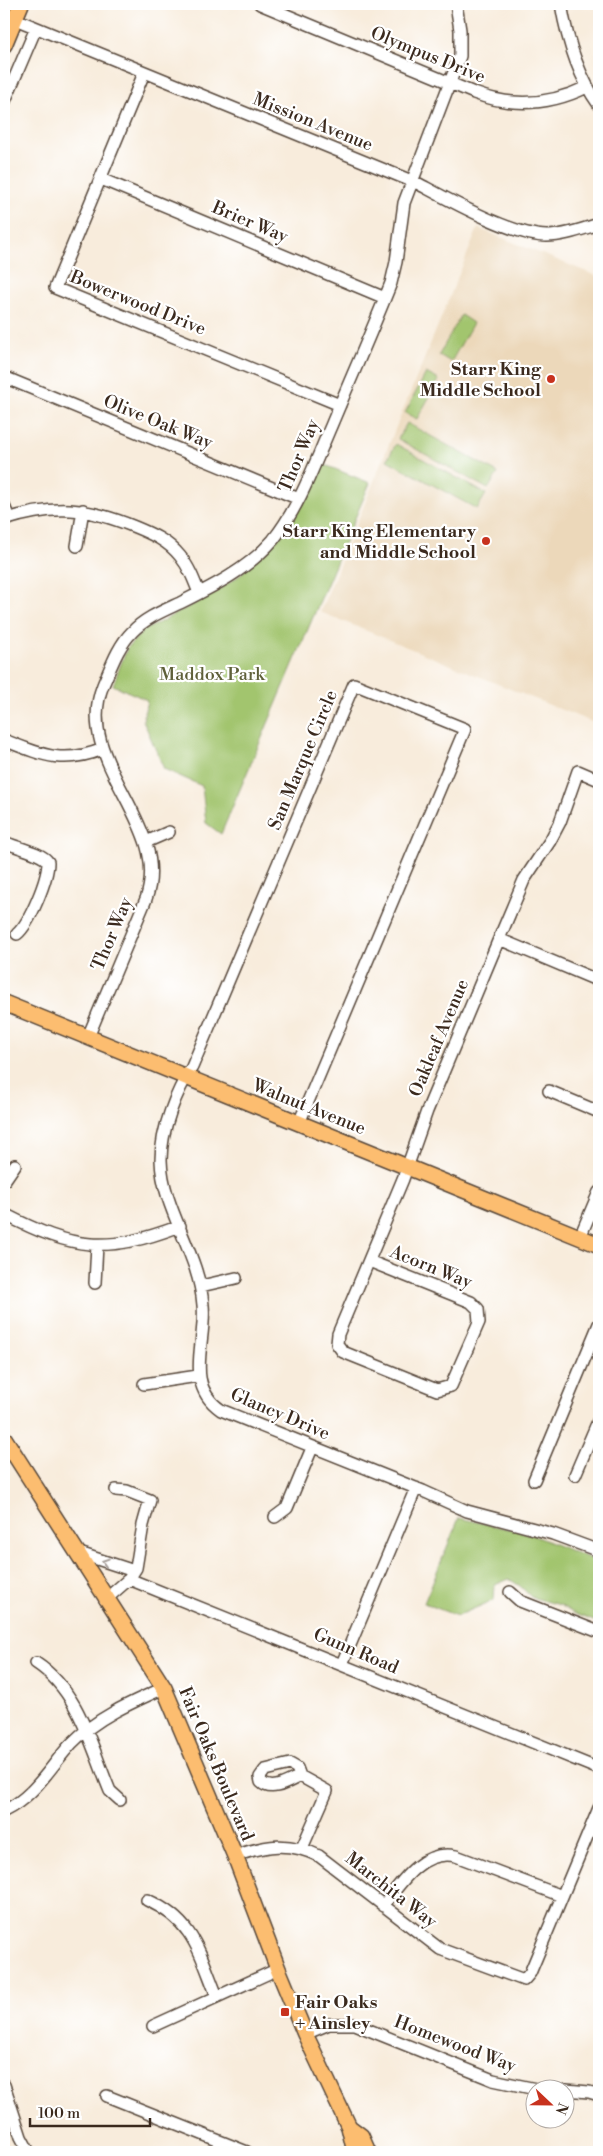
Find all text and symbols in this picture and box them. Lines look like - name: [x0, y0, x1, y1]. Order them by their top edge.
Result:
- street label: Olympus Drive: [367, 21, 489, 89]
- street label: Mission Avenue: [250, 87, 376, 157]
- street label: Brier Way: [208, 195, 292, 248]
- street label: Bowerwood Drive: [66, 265, 209, 341]
- place label: Starr King Middle School: [420, 358, 542, 402]
- marker: Starr King Middle School: [545, 373, 557, 385]
- street label: Olive Oak Way: [100, 390, 216, 454]
- street label: Thor Way: [273, 416, 325, 496]
- place label: Starr King Elementary and Middle School: [283, 520, 477, 564]
- marker: Starr King Elementary and Middle School: [480, 535, 492, 547]
- park label: Maddox Park: [159, 663, 266, 686]
- street label: San Marque Circle: [263, 686, 343, 834]
- street label: Thor Way: [86, 894, 138, 974]
- street label: Oakleaf Avenue: [404, 976, 474, 1100]
- street label: Walnut Avenue: [248, 1073, 369, 1140]
- street label: Acorn Way: [386, 1240, 476, 1294]
- street label: Glancy Drive: [227, 1383, 333, 1445]
- one-way arrow: [101, 1557, 109, 1567]
- street label: Gunn Road: [310, 1623, 403, 1680]
- street label: Fair Oaks Boulevard: [173, 1683, 259, 1845]
- street label: Marchita Way: [340, 1847, 442, 1933]
- place label: Fair Oaks + Ainsley: [295, 1991, 378, 2035]
- marker: Fair Oaks + Ainsley: [279, 2006, 291, 2018]
- street label: Homewood Way: [391, 2010, 519, 2078]
- north arrow: [526, 2078, 576, 2128]
- scale bar: [30, 2096, 150, 2128]
- text: N: [551, 2100, 572, 2117]
- text: 100 m: [38, 2104, 80, 2123]

